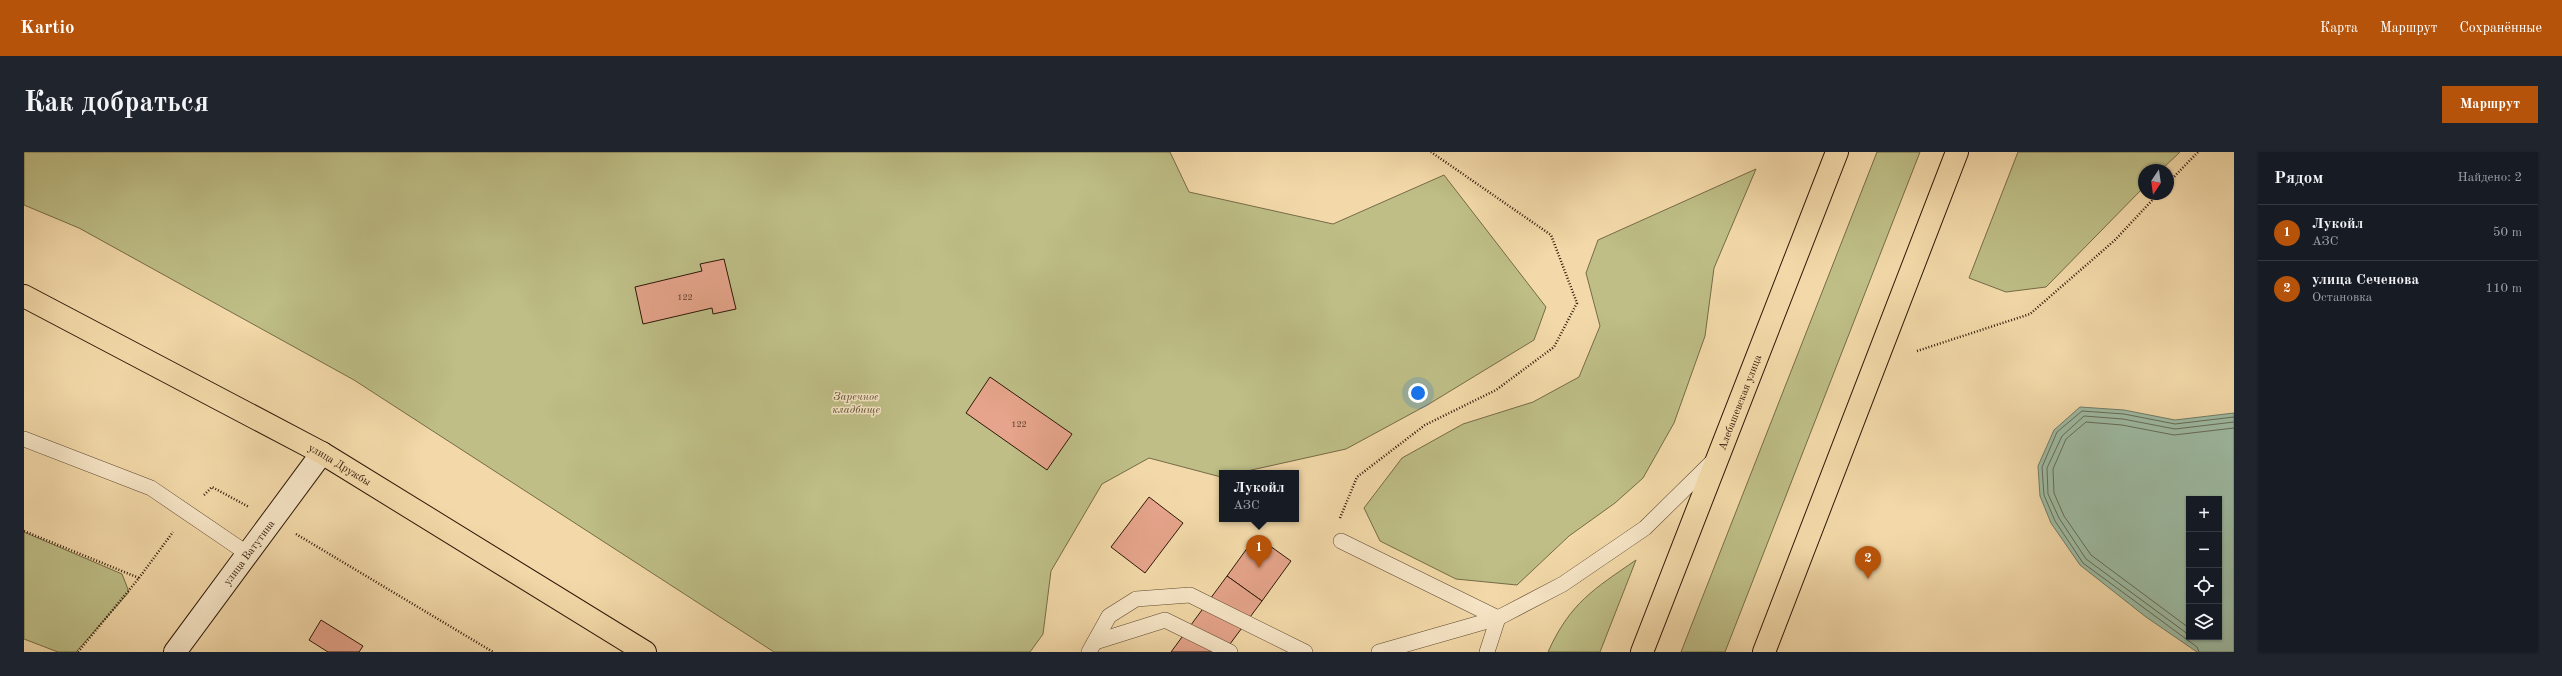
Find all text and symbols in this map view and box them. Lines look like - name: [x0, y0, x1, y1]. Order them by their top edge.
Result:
- text: Kartio: [20, 19, 75, 38]
- text: Карта: [2320, 21, 2358, 35]
- text: Маршрут: [2380, 21, 2437, 35]
- text: Сохранённые: [2459, 21, 2542, 35]
- button: Маршрут: [2442, 86, 2538, 123]
- text: Как добраться: [24, 90, 209, 118]
- north arrow: [2138, 164, 2174, 200]
- text: Рядом: [2274, 170, 2323, 187]
- text: Найдено: 2: [2458, 171, 2522, 184]
- text: Лукойл: [2312, 217, 2363, 232]
- text: 1: [2283, 226, 2291, 239]
- text: 50 m: [2493, 226, 2522, 239]
- text: АЗС: [2312, 235, 2338, 248]
- text: улица Сеченова: [2312, 273, 2419, 288]
- text: 2: [2283, 282, 2291, 295]
- text: 110 m: [2485, 282, 2522, 295]
- text: Остановка: [2312, 291, 2372, 304]
- house number: 122: [677, 293, 693, 302]
- street label: Алебашевская улица: [1717, 353, 1765, 452]
- your location: [1408, 383, 1428, 403]
- park label: Заречное кладбище: [832, 391, 880, 416]
- house number: 122: [1011, 420, 1027, 429]
- street label: улица Дружбы: [306, 443, 372, 489]
- popup: [1219, 470, 1299, 522]
- text: Лукойл: [1233, 481, 1285, 496]
- map controls: [2186, 496, 2222, 640]
- button: +: [2186, 496, 2222, 532]
- text: АЗС: [1233, 499, 1260, 512]
- street label: улица Ватутина: [222, 518, 278, 588]
- button: −: [2186, 532, 2222, 568]
- pin: 1: [1246, 535, 1272, 568]
- pin: 2: [1855, 546, 1881, 579]
- button: locate: [2186, 568, 2222, 604]
- button: layers: [2186, 604, 2222, 640]

